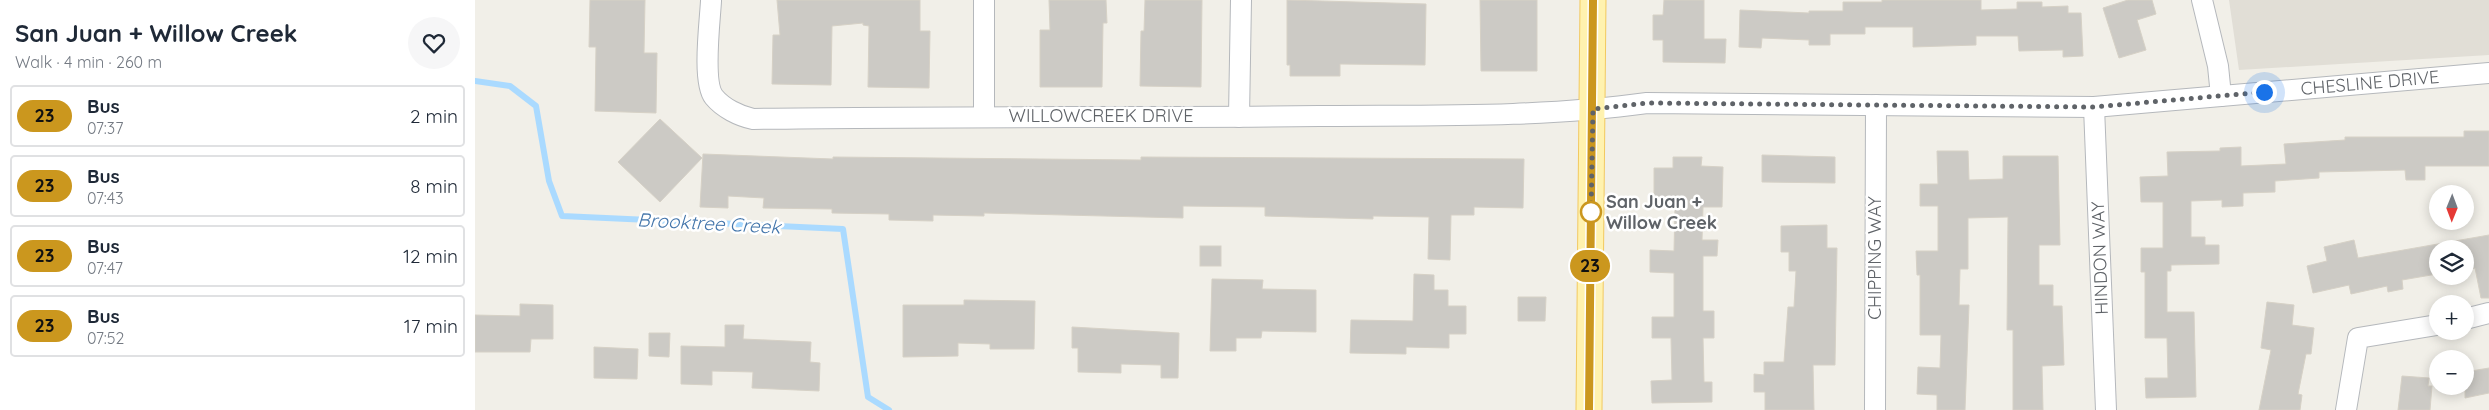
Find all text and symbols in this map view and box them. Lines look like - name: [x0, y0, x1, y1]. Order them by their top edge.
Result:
- button: heart: [408, 17, 460, 69]
- text: San Juan + Willow Creek: [15, 18, 298, 48]
- text: Walk · 4 min · 260 m: [15, 52, 162, 72]
- street label: CHESLINE DRIVE: [2300, 65, 2440, 100]
- your location: [2252, 80, 2277, 105]
- text: Bus: [87, 94, 120, 118]
- text: 23: [35, 104, 54, 127]
- text: 2 min: [410, 104, 458, 128]
- street label: WILLOWCREEK DRIVE: [1009, 104, 1193, 127]
- text: 07:37: [87, 118, 123, 138]
- text: Bus: [87, 164, 120, 188]
- text: 23: [35, 174, 54, 197]
- text: 8 min: [410, 174, 458, 198]
- north arrow: [2429, 185, 2474, 230]
- map controls: [2429, 185, 2474, 395]
- text: 07:43: [87, 188, 124, 208]
- place label: San Juan + Willow Creek: [1606, 190, 1717, 234]
- street label: CHIPPING WAY: [1863, 196, 1886, 320]
- marker: San Juan + Willow Creek: [1580, 201, 1602, 223]
- street label: HINDON WAY: [2086, 201, 2113, 315]
- water label: Brooktree Creek: [637, 207, 783, 239]
- text: Bus: [87, 234, 120, 258]
- button: layers: [2429, 240, 2474, 285]
- text: 23: [35, 244, 54, 267]
- text: 12 min: [403, 244, 458, 268]
- line badge: 23: [1567, 250, 1613, 282]
- text: 23: [1580, 254, 1600, 277]
- text: 07:47: [87, 258, 123, 278]
- button: +: [2429, 295, 2474, 340]
- text: Bus: [87, 304, 120, 328]
- text: 23: [35, 314, 54, 337]
- text: 17 min: [404, 314, 458, 338]
- text: 07:52: [87, 328, 124, 348]
- button: −: [2429, 350, 2474, 395]

